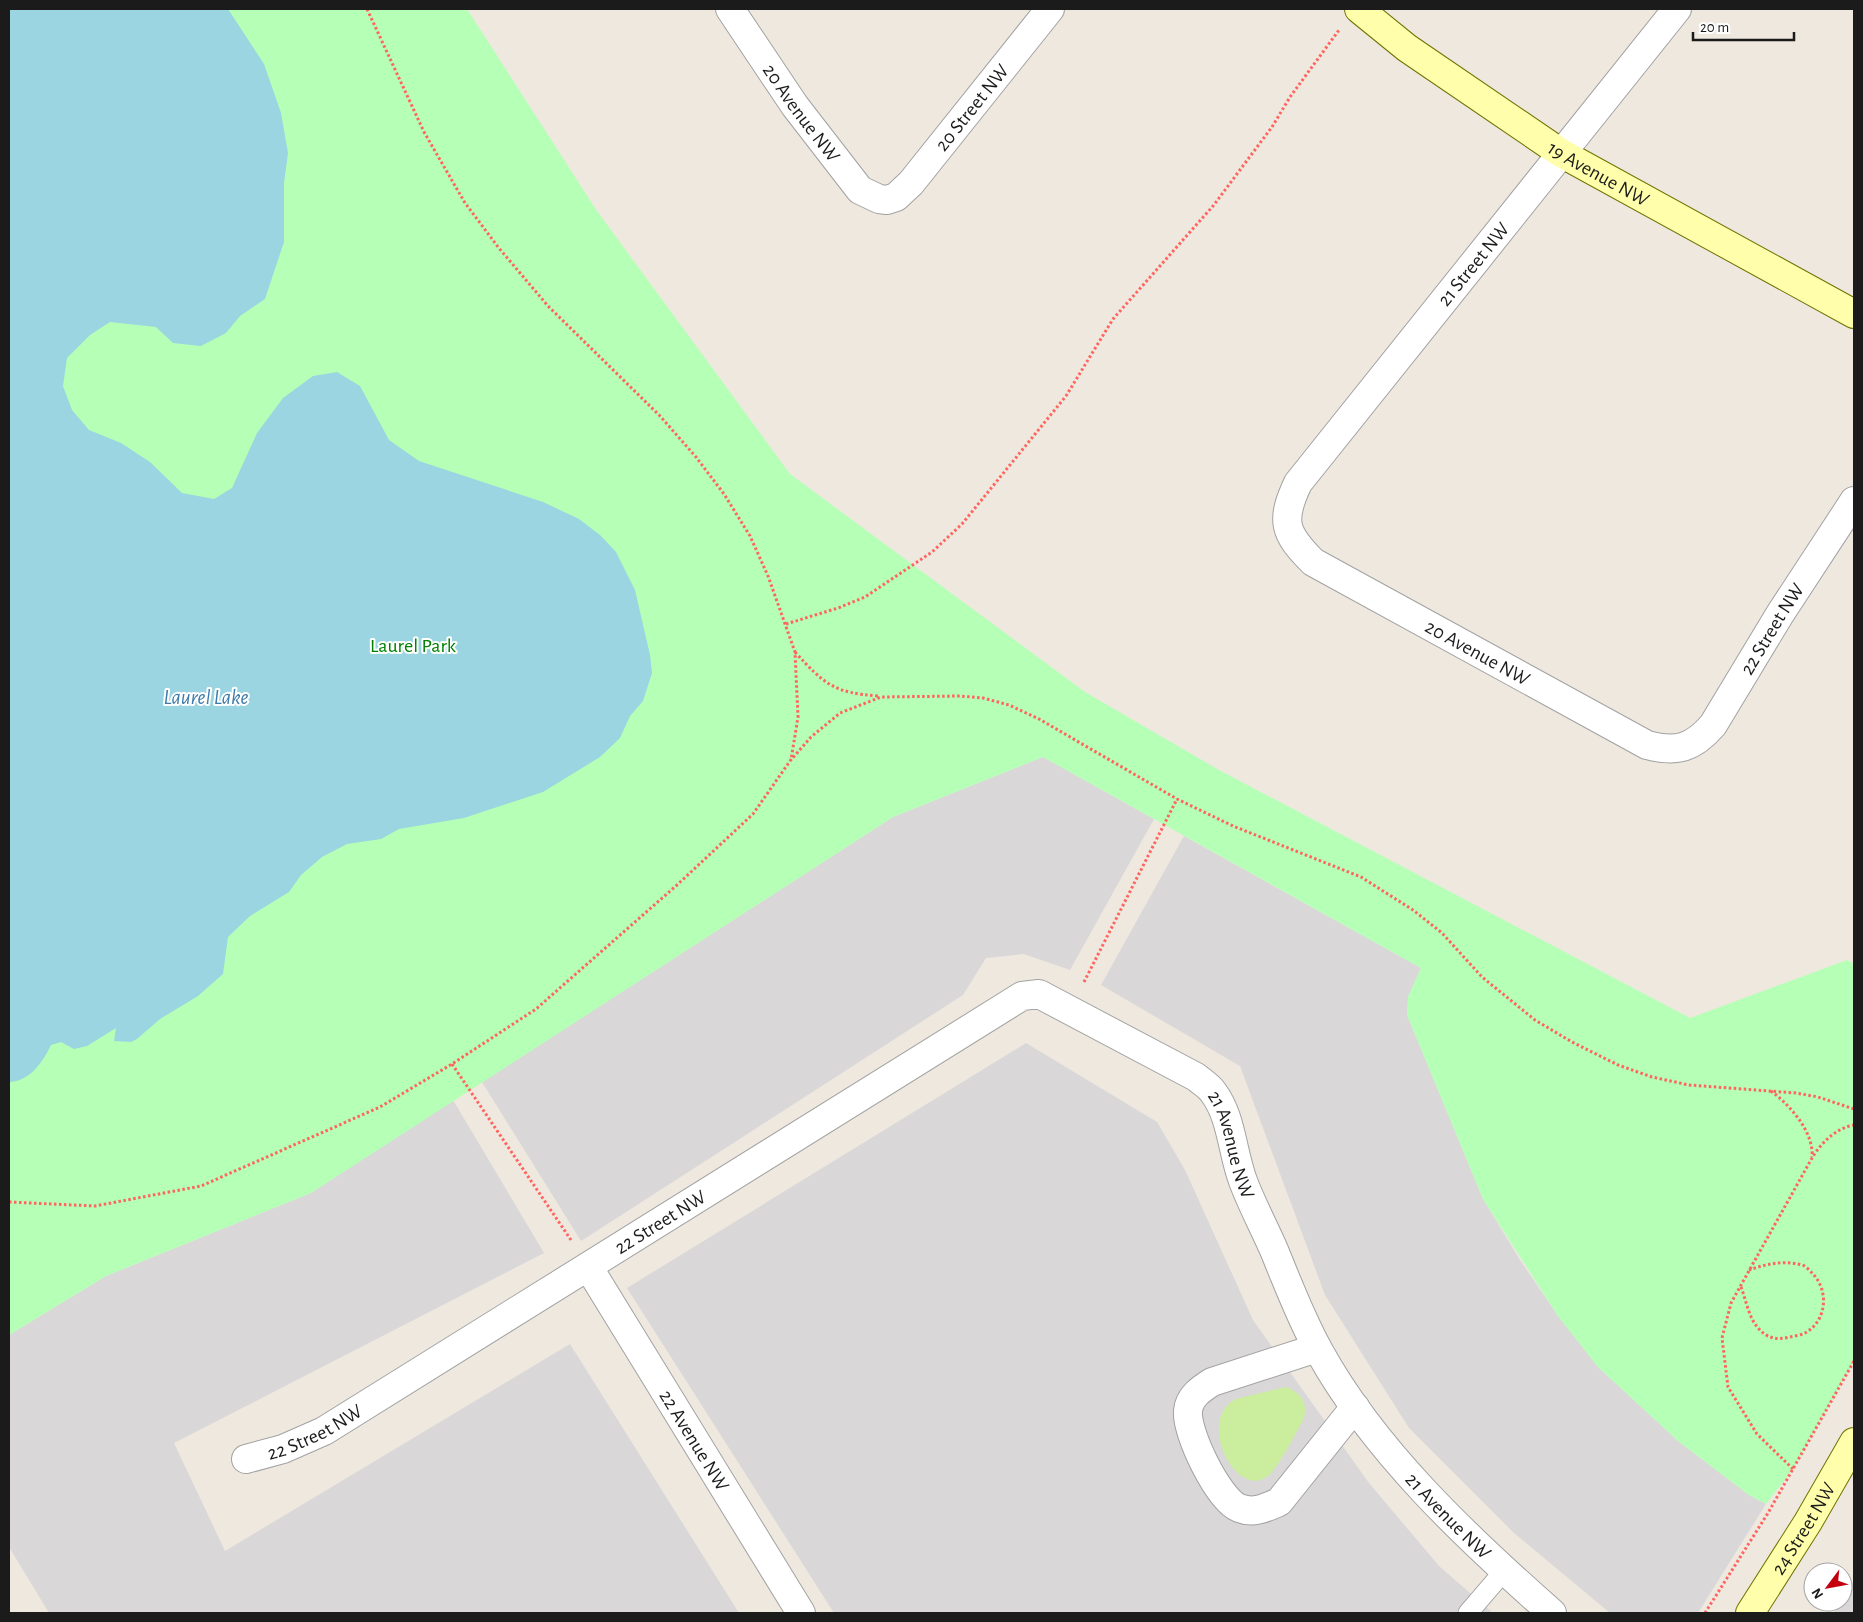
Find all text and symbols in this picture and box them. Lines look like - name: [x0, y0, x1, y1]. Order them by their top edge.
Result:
- scale bar: [1693, 10, 1794, 42]
- text: 20 m: [1700, 20, 1729, 35]
- street label: 20 Avenue NW: [759, 61, 843, 166]
- street label: 20 Street NW: [932, 61, 1013, 155]
- street label: 19 Avenue NW: [1544, 138, 1652, 210]
- street label: 21 Street NW: [1434, 219, 1513, 310]
- street label: 22 Street NW: [1737, 580, 1808, 678]
- street label: 20 Avenue NW: [1422, 616, 1533, 690]
- park label: Laurel Park: [370, 636, 456, 656]
- water label: Laurel Lake: [163, 687, 249, 708]
- street label: 21 Avenue NW: [1204, 1087, 1258, 1202]
- street label: 22 Street NW: [611, 1187, 710, 1258]
- street label: 22 Avenue NW: [655, 1387, 732, 1495]
- street label: 22 Street NW: [265, 1401, 366, 1464]
- street label: 21 Avenue NW: [1401, 1469, 1495, 1563]
- street label: 24 Street NW: [1768, 1479, 1840, 1578]
- north arrow: [1803, 1562, 1853, 1612]
- text: N: [1809, 1586, 1826, 1601]

